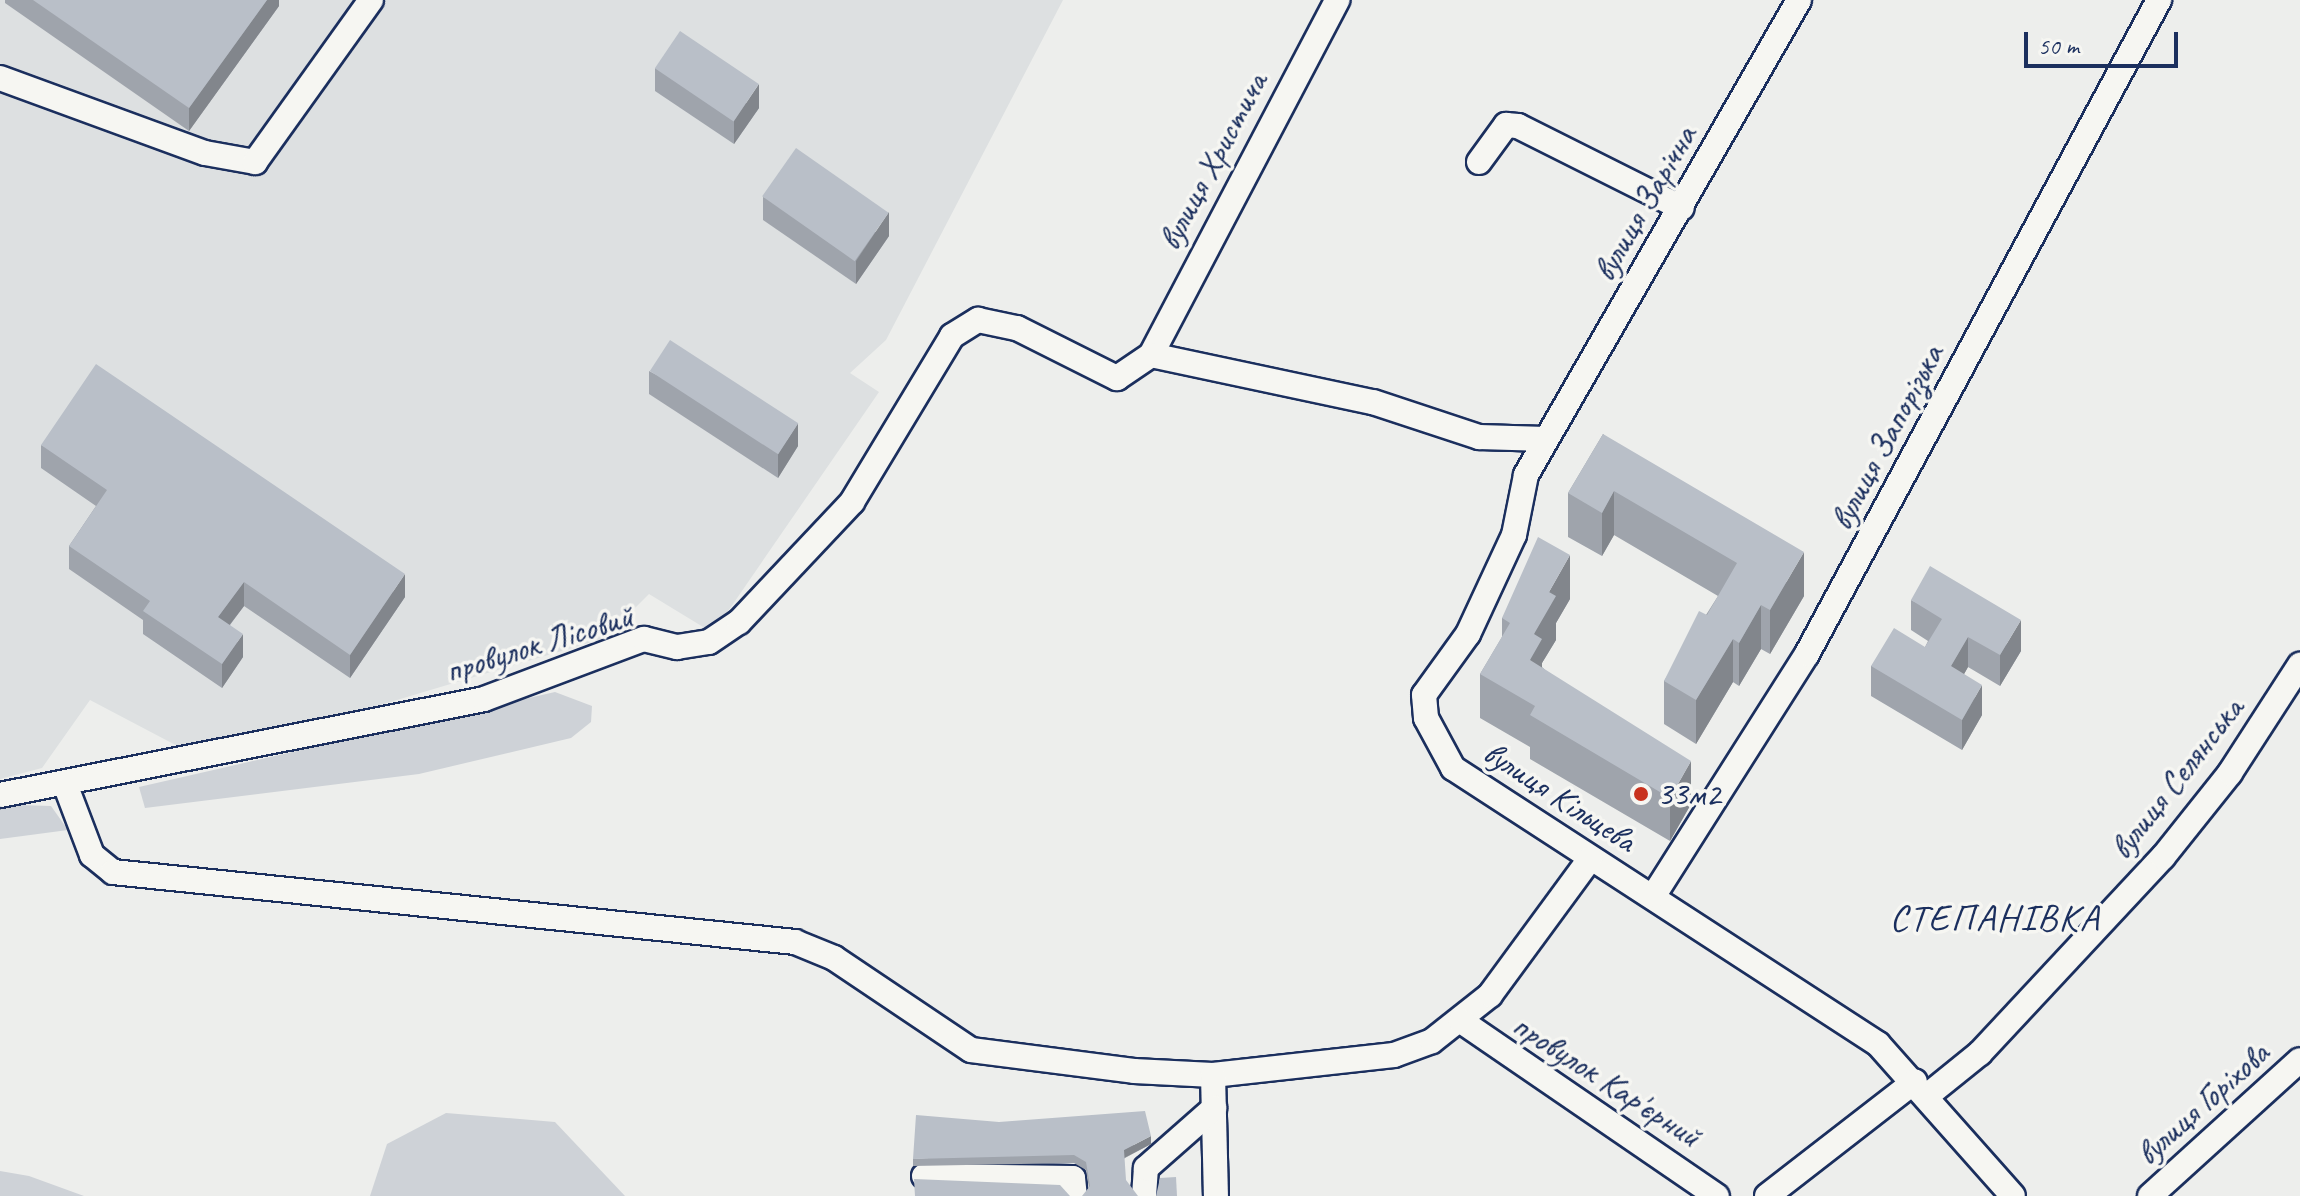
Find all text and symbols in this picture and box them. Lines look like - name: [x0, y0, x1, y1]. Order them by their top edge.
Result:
- scale bar: [2028, 16, 2182, 66]
- text: 50 m: [2038, 31, 2079, 61]
- street label: вулиця Христича: [1148, 65, 1276, 257]
- street label: вулиця Зарічна: [1583, 118, 1705, 288]
- street label: вулиця Запорізька: [1820, 337, 1952, 537]
- street label: провулок Лісовий: [440, 595, 638, 691]
- street label: вулиця Селянська: [2100, 689, 2252, 867]
- street label: вулиця Кільцева: [1476, 732, 1644, 860]
- place label: 33м2: [1657, 774, 1721, 814]
- marker: 33м2: [1632, 785, 1650, 803]
- district label: СТЕПАНІВКА: [1889, 895, 2101, 941]
- street label: провулок Кар'єрний: [1505, 1004, 1709, 1156]
- street label: вулиця Горіхова: [2127, 1033, 2277, 1173]

